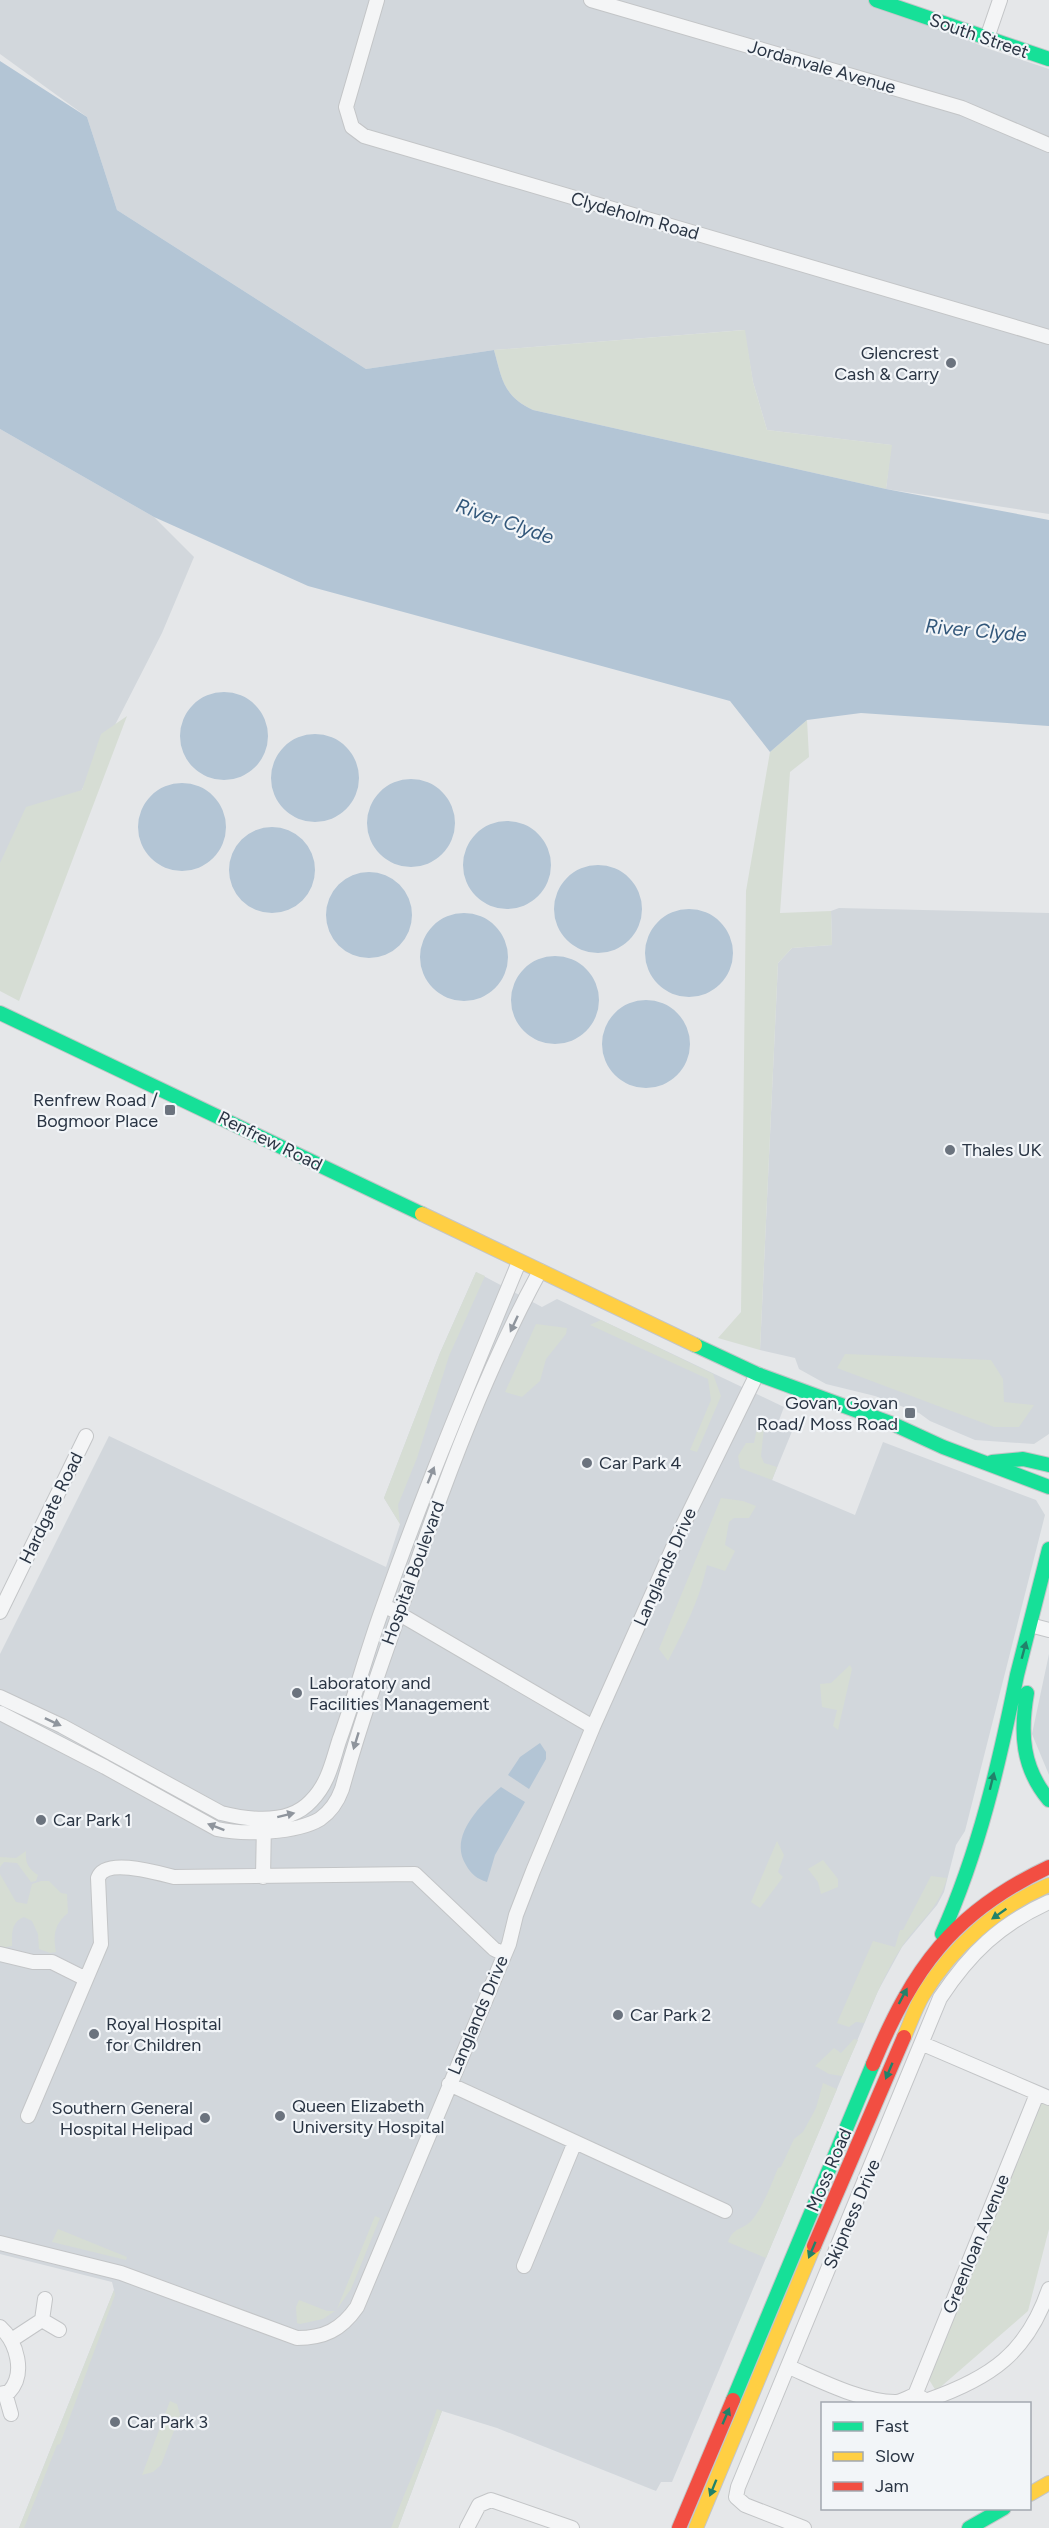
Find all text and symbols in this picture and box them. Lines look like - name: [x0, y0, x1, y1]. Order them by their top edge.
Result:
- street label: South Street: [927, 9, 1032, 63]
- street label: Jordanvale Avenue: [745, 35, 899, 99]
- street label: Clydeholm Road: [568, 187, 702, 245]
- place label: Glencrest Cash & Carry: [834, 342, 940, 385]
- marker: Glencrest Cash & Carry: [944, 356, 958, 370]
- water label: River Clyde: [453, 493, 557, 549]
- water label: River Clyde: [924, 614, 1028, 646]
- place label: Renfrew Road / Bogmoor Place: [33, 1089, 158, 1132]
- marker: Renfrew Road / Bogmoor Place: [163, 1103, 177, 1117]
- street label: Renfrew Road: [214, 1106, 326, 1176]
- place label: Thales UK: [962, 1139, 1042, 1161]
- marker: Thales UK: [943, 1143, 957, 1157]
- one-way arrow: [510, 1315, 519, 1332]
- place label: Govan, Govan Road/ Moss Road: [757, 1392, 898, 1435]
- marker: Govan, Govan Road/ Moss Road: [903, 1406, 917, 1420]
- street label: Hardgate Road: [14, 1449, 88, 1567]
- place label: Car Park 4: [599, 1452, 682, 1474]
- marker: Car Park 4: [580, 1456, 594, 1470]
- one-way arrow: [427, 1466, 436, 1484]
- street label: Hospital Boulevard: [377, 1498, 449, 1648]
- street label: Langlands Drive: [629, 1504, 701, 1630]
- one-way arrow: [1019, 1641, 1029, 1659]
- place label: Laboratory and Facilities Management: [309, 1672, 490, 1715]
- marker: Laboratory and Facilities Management: [290, 1686, 304, 1700]
- one-way arrow: [44, 1717, 61, 1726]
- one-way arrow: [351, 1732, 360, 1750]
- one-way arrow: [988, 1772, 998, 1790]
- place label: Car Park 1: [53, 1809, 132, 1831]
- one-way arrow: [277, 1809, 295, 1819]
- marker: Car Park 1: [34, 1813, 48, 1827]
- one-way arrow: [206, 1822, 224, 1832]
- one-way arrow: [991, 1908, 1007, 1920]
- street label: Langlands Drive: [443, 1952, 513, 2078]
- one-way arrow: [898, 1988, 908, 2005]
- place label: Car Park 2: [630, 2004, 711, 2026]
- marker: Car Park 2: [611, 2008, 625, 2022]
- place label: Royal Hospital for Children: [106, 2013, 221, 2056]
- marker: Royal Hospital for Children: [87, 2027, 101, 2041]
- one-way arrow: [884, 2062, 893, 2080]
- place label: Queen Elizabeth University Hospital: [292, 2095, 444, 2138]
- place label: Southern General Hospital Helipad: [52, 2097, 193, 2140]
- marker: Queen Elizabeth University Hospital: [273, 2109, 287, 2123]
- marker: Southern General Hospital Helipad: [198, 2111, 212, 2125]
- street label: Moss Road: [802, 2125, 856, 2215]
- street label: Skipness Drive: [819, 2156, 885, 2272]
- street label: Greenloan Avenue: [938, 2171, 1014, 2317]
- one-way arrow: [807, 2242, 817, 2260]
- legend: [821, 2402, 1031, 2510]
- one-way arrow: [722, 2407, 731, 2425]
- place label: Car Park 3: [127, 2411, 208, 2433]
- marker: Car Park 3: [108, 2415, 122, 2429]
- text: Fast: [875, 2415, 909, 2437]
- text: Slow: [875, 2445, 914, 2467]
- text: Jam: [875, 2475, 909, 2497]
- one-way arrow: [708, 2480, 718, 2498]

